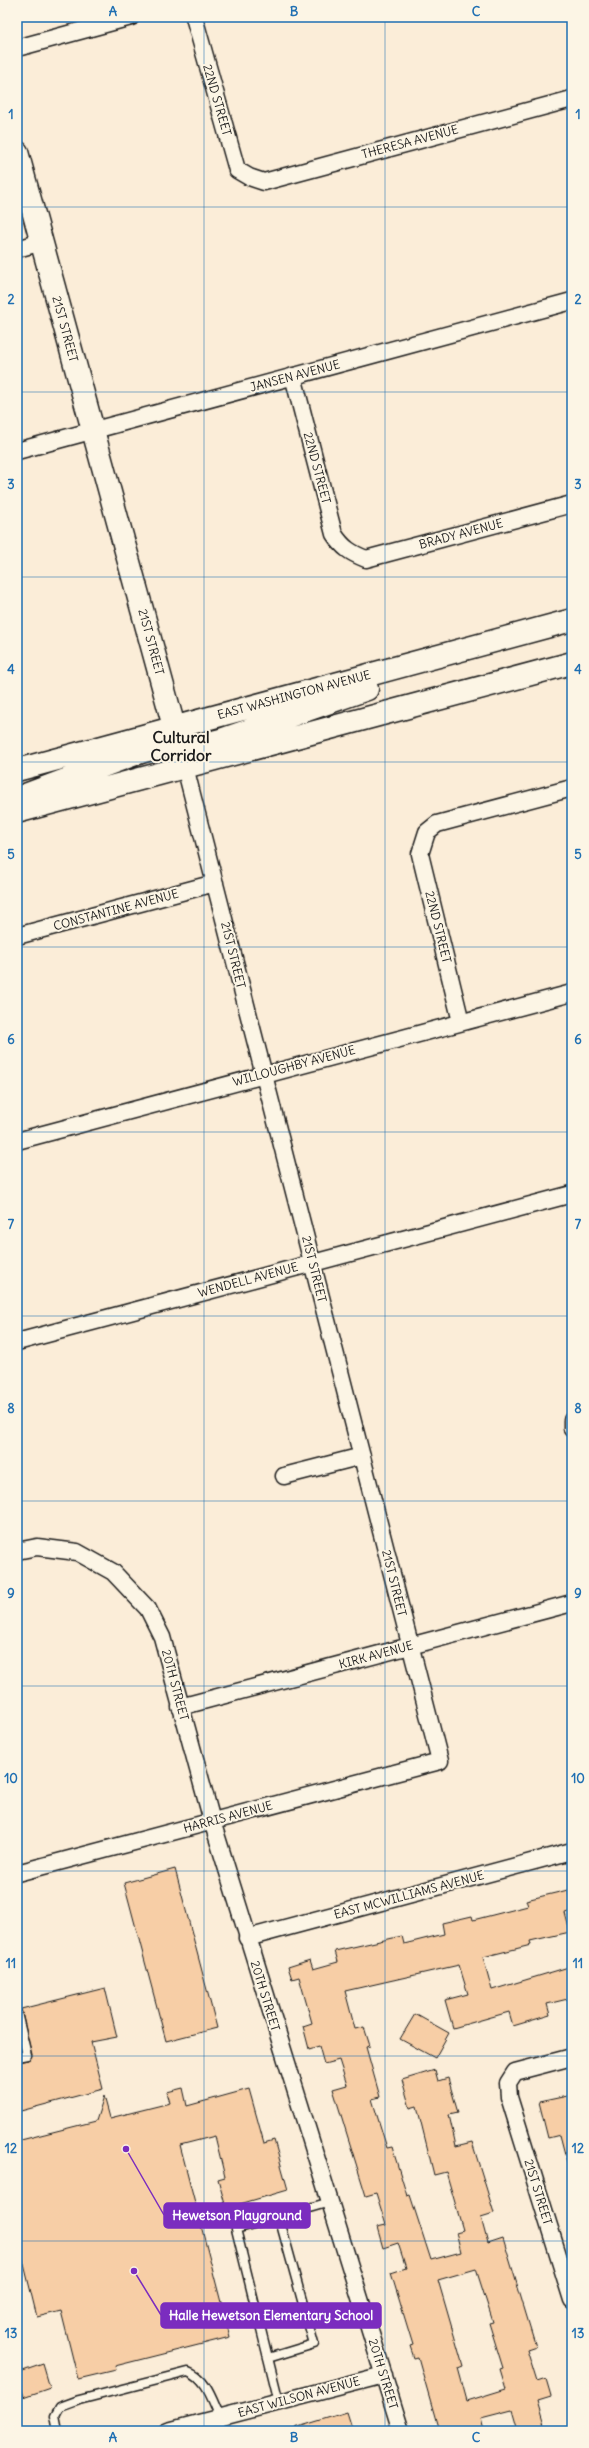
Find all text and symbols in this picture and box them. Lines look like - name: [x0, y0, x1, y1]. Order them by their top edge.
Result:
- text: A: [109, 3, 118, 20]
- text: B: [290, 3, 299, 20]
- text: C: [472, 3, 481, 20]
- street label: 22ND STREET: [200, 62, 235, 137]
- text: 1: [8, 106, 14, 123]
- text: 1: [575, 106, 581, 123]
- street label: THERESA AVENUE: [360, 121, 460, 162]
- text: 2: [7, 291, 15, 308]
- text: 2: [574, 291, 582, 308]
- street label: 21ST STREET: [49, 294, 82, 364]
- street label: JANSEN AVENUE: [248, 356, 341, 395]
- street label: 22ND STREET: [301, 430, 334, 505]
- text: 3: [7, 476, 15, 493]
- text: 3: [574, 476, 582, 493]
- street label: BRADY AVENUE: [417, 515, 505, 552]
- street label: 21ST STREET: [135, 607, 168, 677]
- text: 4: [7, 661, 15, 678]
- text: 4: [574, 661, 582, 678]
- street label: EAST WASHINGTON AVENUE: [216, 667, 372, 722]
- district label: Cultural Corridor: [151, 727, 212, 765]
- text: 5: [7, 846, 15, 863]
- text: 5: [574, 846, 582, 863]
- street label: CONSTANTINE AVENUE: [52, 886, 180, 933]
- street label: 22ND STREET: [422, 889, 455, 964]
- street label: 21ST STREET: [218, 920, 249, 990]
- text: 6: [7, 1031, 15, 1048]
- text: 6: [574, 1031, 582, 1048]
- street label: WILLOUGHBY AVENUE: [231, 1042, 357, 1089]
- text: 7: [8, 1216, 15, 1233]
- text: 7: [575, 1216, 582, 1233]
- street label: 21ST STREET: [299, 1234, 330, 1304]
- street label: WENDELL AVENUE: [196, 1259, 300, 1300]
- text: 8: [7, 1400, 15, 1417]
- text: 8: [574, 1400, 582, 1417]
- street label: 21ST STREET: [379, 1548, 410, 1618]
- text: 9: [7, 1585, 15, 1602]
- text: 9: [574, 1585, 582, 1602]
- street label: KIRK AVENUE: [337, 1637, 415, 1672]
- street label: 20TH STREET: [159, 1648, 192, 1722]
- text: 10: [4, 1770, 18, 1787]
- text: 10: [571, 1770, 585, 1787]
- street label: HARRIS AVENUE: [182, 1797, 274, 1836]
- street label: EAST MCWILLIAMS AVENUE: [332, 1867, 486, 1922]
- text: 11: [6, 1955, 16, 1972]
- text: 11: [573, 1955, 583, 1972]
- street label: 20TH STREET: [248, 1959, 283, 2033]
- text: 12: [5, 2140, 17, 2157]
- text: 12: [572, 2140, 584, 2157]
- street label: 21ST STREET: [521, 2157, 556, 2227]
- callout: Hewetson Playground: [164, 2203, 310, 2228]
- text: Hewetson Playground: [172, 2207, 302, 2224]
- callout: Halle Hewetson Elementary School: [161, 2303, 381, 2328]
- text: Halle Hewetson Elementary School: [169, 2307, 373, 2324]
- text: 13: [5, 2325, 17, 2342]
- text: 13: [572, 2325, 584, 2342]
- street label: 20TH STREET: [366, 2337, 401, 2411]
- street label: EAST WILSON AVENUE: [236, 2373, 362, 2420]
- text: A: [109, 2429, 118, 2446]
- text: B: [290, 2429, 299, 2446]
- text: C: [472, 2429, 481, 2446]

